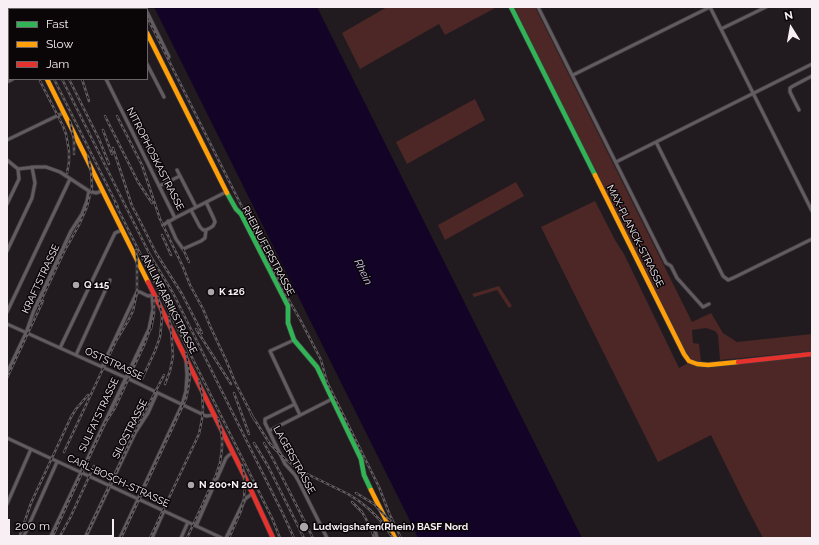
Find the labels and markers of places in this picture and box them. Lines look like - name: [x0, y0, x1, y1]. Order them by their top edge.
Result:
- place label: Q 115: [84, 279, 109, 291]
- marker: Q 115: [71, 280, 81, 290]
- place label: K 126: [219, 286, 245, 298]
- marker: K 126: [206, 287, 216, 297]
- place label: N 200+N 201: [199, 479, 258, 491]
- marker: N 200+N 201: [186, 480, 196, 490]
- marker: Ludwigshafen(Rhein) BASF Nord: [298, 521, 310, 533]
- place label: Ludwigshafen(Rhein) BASF Nord: [313, 521, 468, 533]

